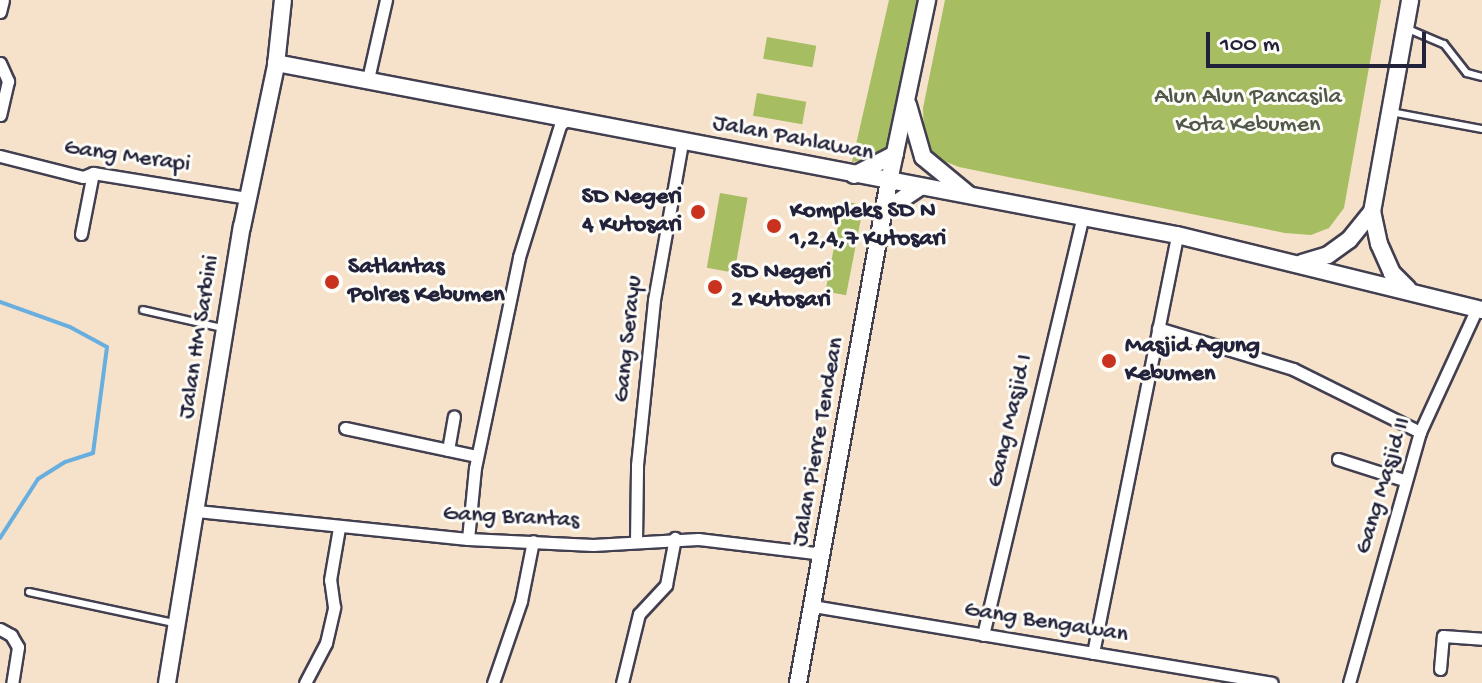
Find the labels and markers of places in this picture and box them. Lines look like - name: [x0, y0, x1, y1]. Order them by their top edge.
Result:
- place label: SD Negeri 4 Kutosari: [582, 184, 682, 240]
- place label: Kompleks SD N 1,2,4,7 Kutosari: [790, 198, 946, 254]
- marker: SD Negeri 4 Kutosari: [689, 203, 707, 221]
- marker: Kompleks SD N 1,2,4,7 Kutosari: [765, 217, 783, 235]
- place label: Satlantas Polres Kebumen: [348, 254, 505, 310]
- place label: SD Negeri 2 Kutosari: [731, 259, 831, 315]
- marker: Satlantas Polres Kebumen: [323, 273, 341, 291]
- marker: SD Negeri 2 Kutosari: [706, 278, 724, 296]
- place label: Masjid Agung Kebumen: [1125, 333, 1260, 389]
- marker: Masjid Agung Kebumen: [1100, 352, 1118, 370]

